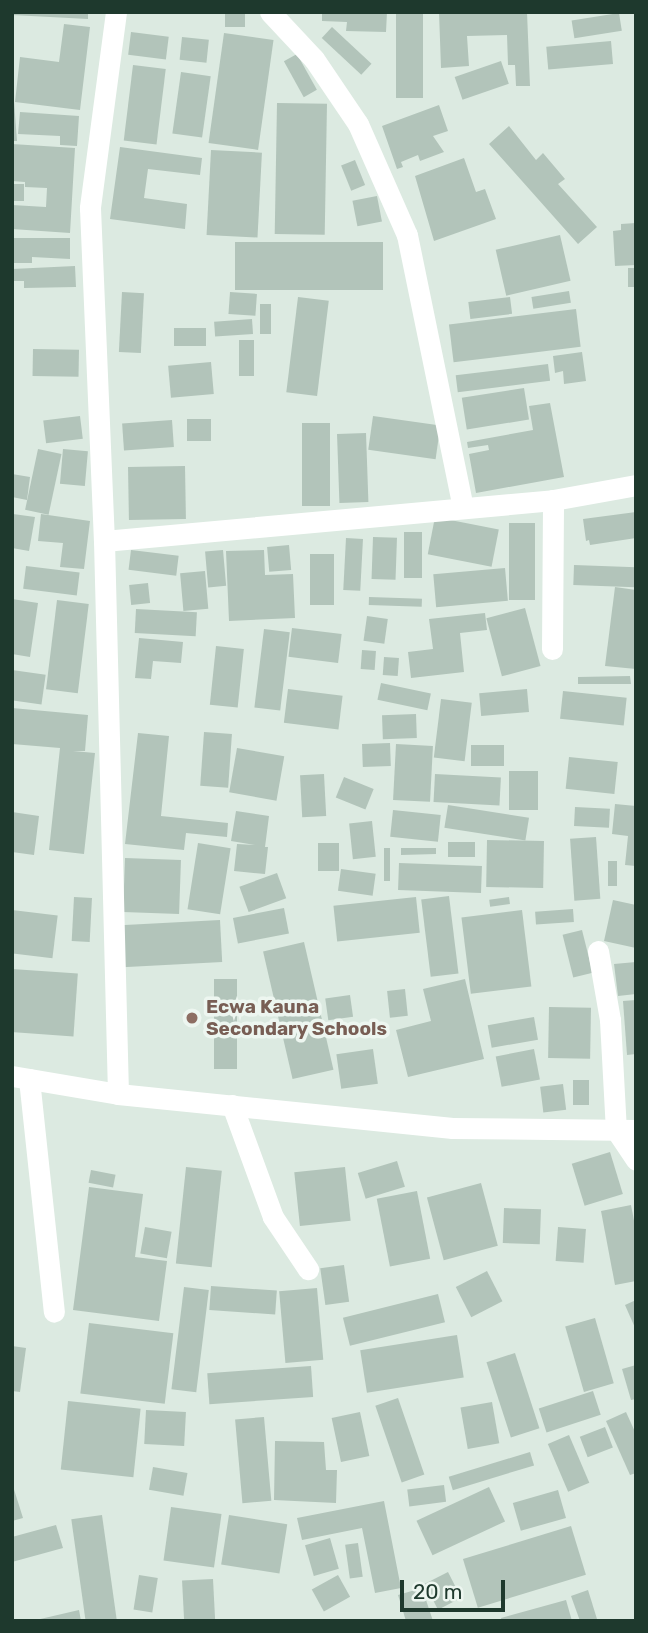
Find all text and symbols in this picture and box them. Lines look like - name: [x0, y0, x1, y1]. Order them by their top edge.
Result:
- place label: Ecwa Kauna Secondary Schools: [206, 996, 387, 1040]
- marker: Ecwa Kauna Secondary Schools: [184, 1010, 200, 1026]
- scale bar: [403, 1566, 508, 1610]
- text: 20 m: [413, 1579, 462, 1604]

